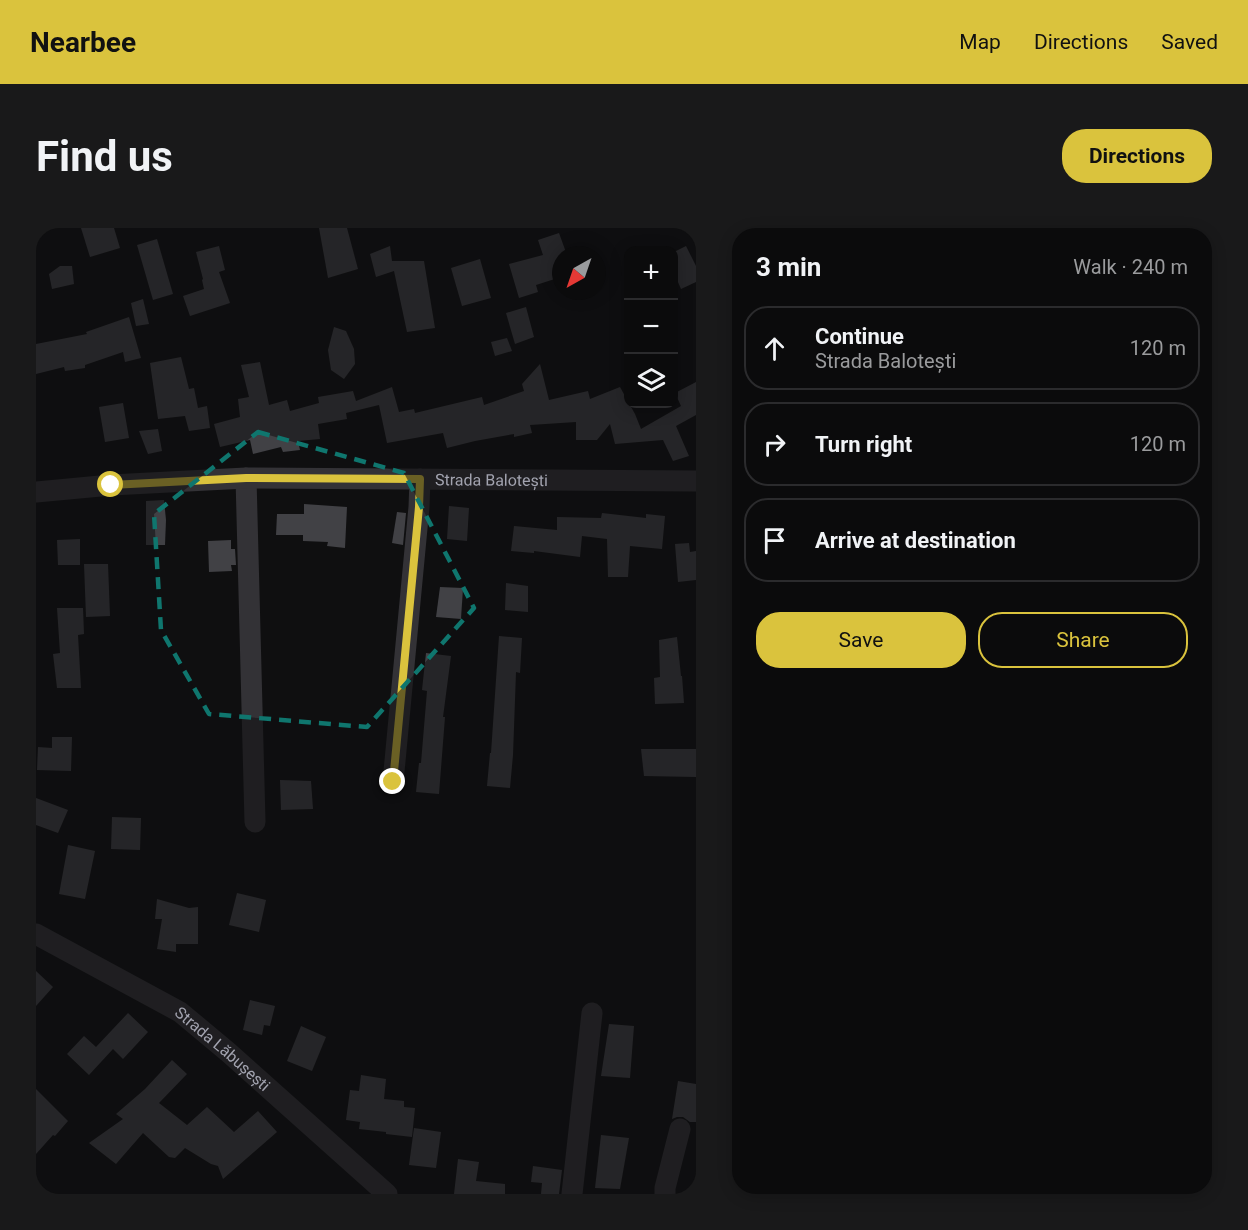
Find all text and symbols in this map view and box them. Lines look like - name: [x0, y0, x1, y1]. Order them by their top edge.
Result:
- text: Nearbee: [30, 26, 136, 59]
- text: Map: [959, 30, 1001, 54]
- text: Directions: [1034, 30, 1128, 54]
- text: Saved: [1161, 30, 1218, 54]
- button: Directions: [1062, 129, 1212, 183]
- text: Find us: [36, 132, 173, 181]
- north arrow: [552, 246, 606, 300]
- map controls: [624, 246, 678, 408]
- button: +: [624, 246, 678, 300]
- text: 3 min: [756, 252, 821, 282]
- text: Walk · 240 m: [1073, 255, 1188, 279]
- button: −: [624, 300, 678, 354]
- text: Continue: [815, 324, 904, 349]
- icon: ahead: [758, 332, 791, 365]
- text: 120 m: [1130, 336, 1186, 360]
- text: Strada Balotești: [815, 349, 956, 373]
- button: layers: [624, 354, 678, 408]
- icon: right: [758, 428, 791, 461]
- text: Turn right: [815, 432, 912, 457]
- text: 120 m: [1130, 432, 1186, 456]
- street label: Strada Balotești: [435, 470, 548, 491]
- route start: [97, 471, 123, 497]
- icon: arrive: [758, 524, 791, 557]
- text: Arrive at destination: [815, 528, 1016, 553]
- button: Save: [756, 612, 966, 668]
- button: Share: [978, 612, 1188, 668]
- route end: [379, 768, 405, 794]
- street label: Strada Lăbușești: [171, 1003, 274, 1095]

